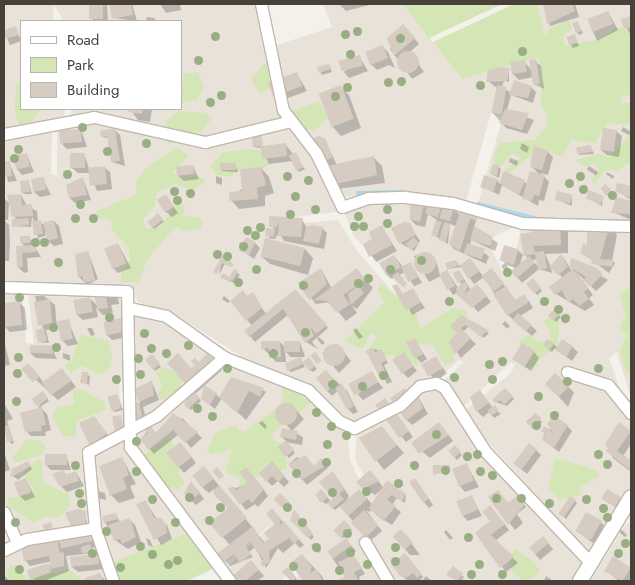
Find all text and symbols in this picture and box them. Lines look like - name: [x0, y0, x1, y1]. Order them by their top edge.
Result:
- legend: [20, 20, 182, 110]
- text: Road: [67, 29, 99, 51]
- text: Park: [67, 54, 94, 76]
- text: Building: [67, 79, 119, 101]

